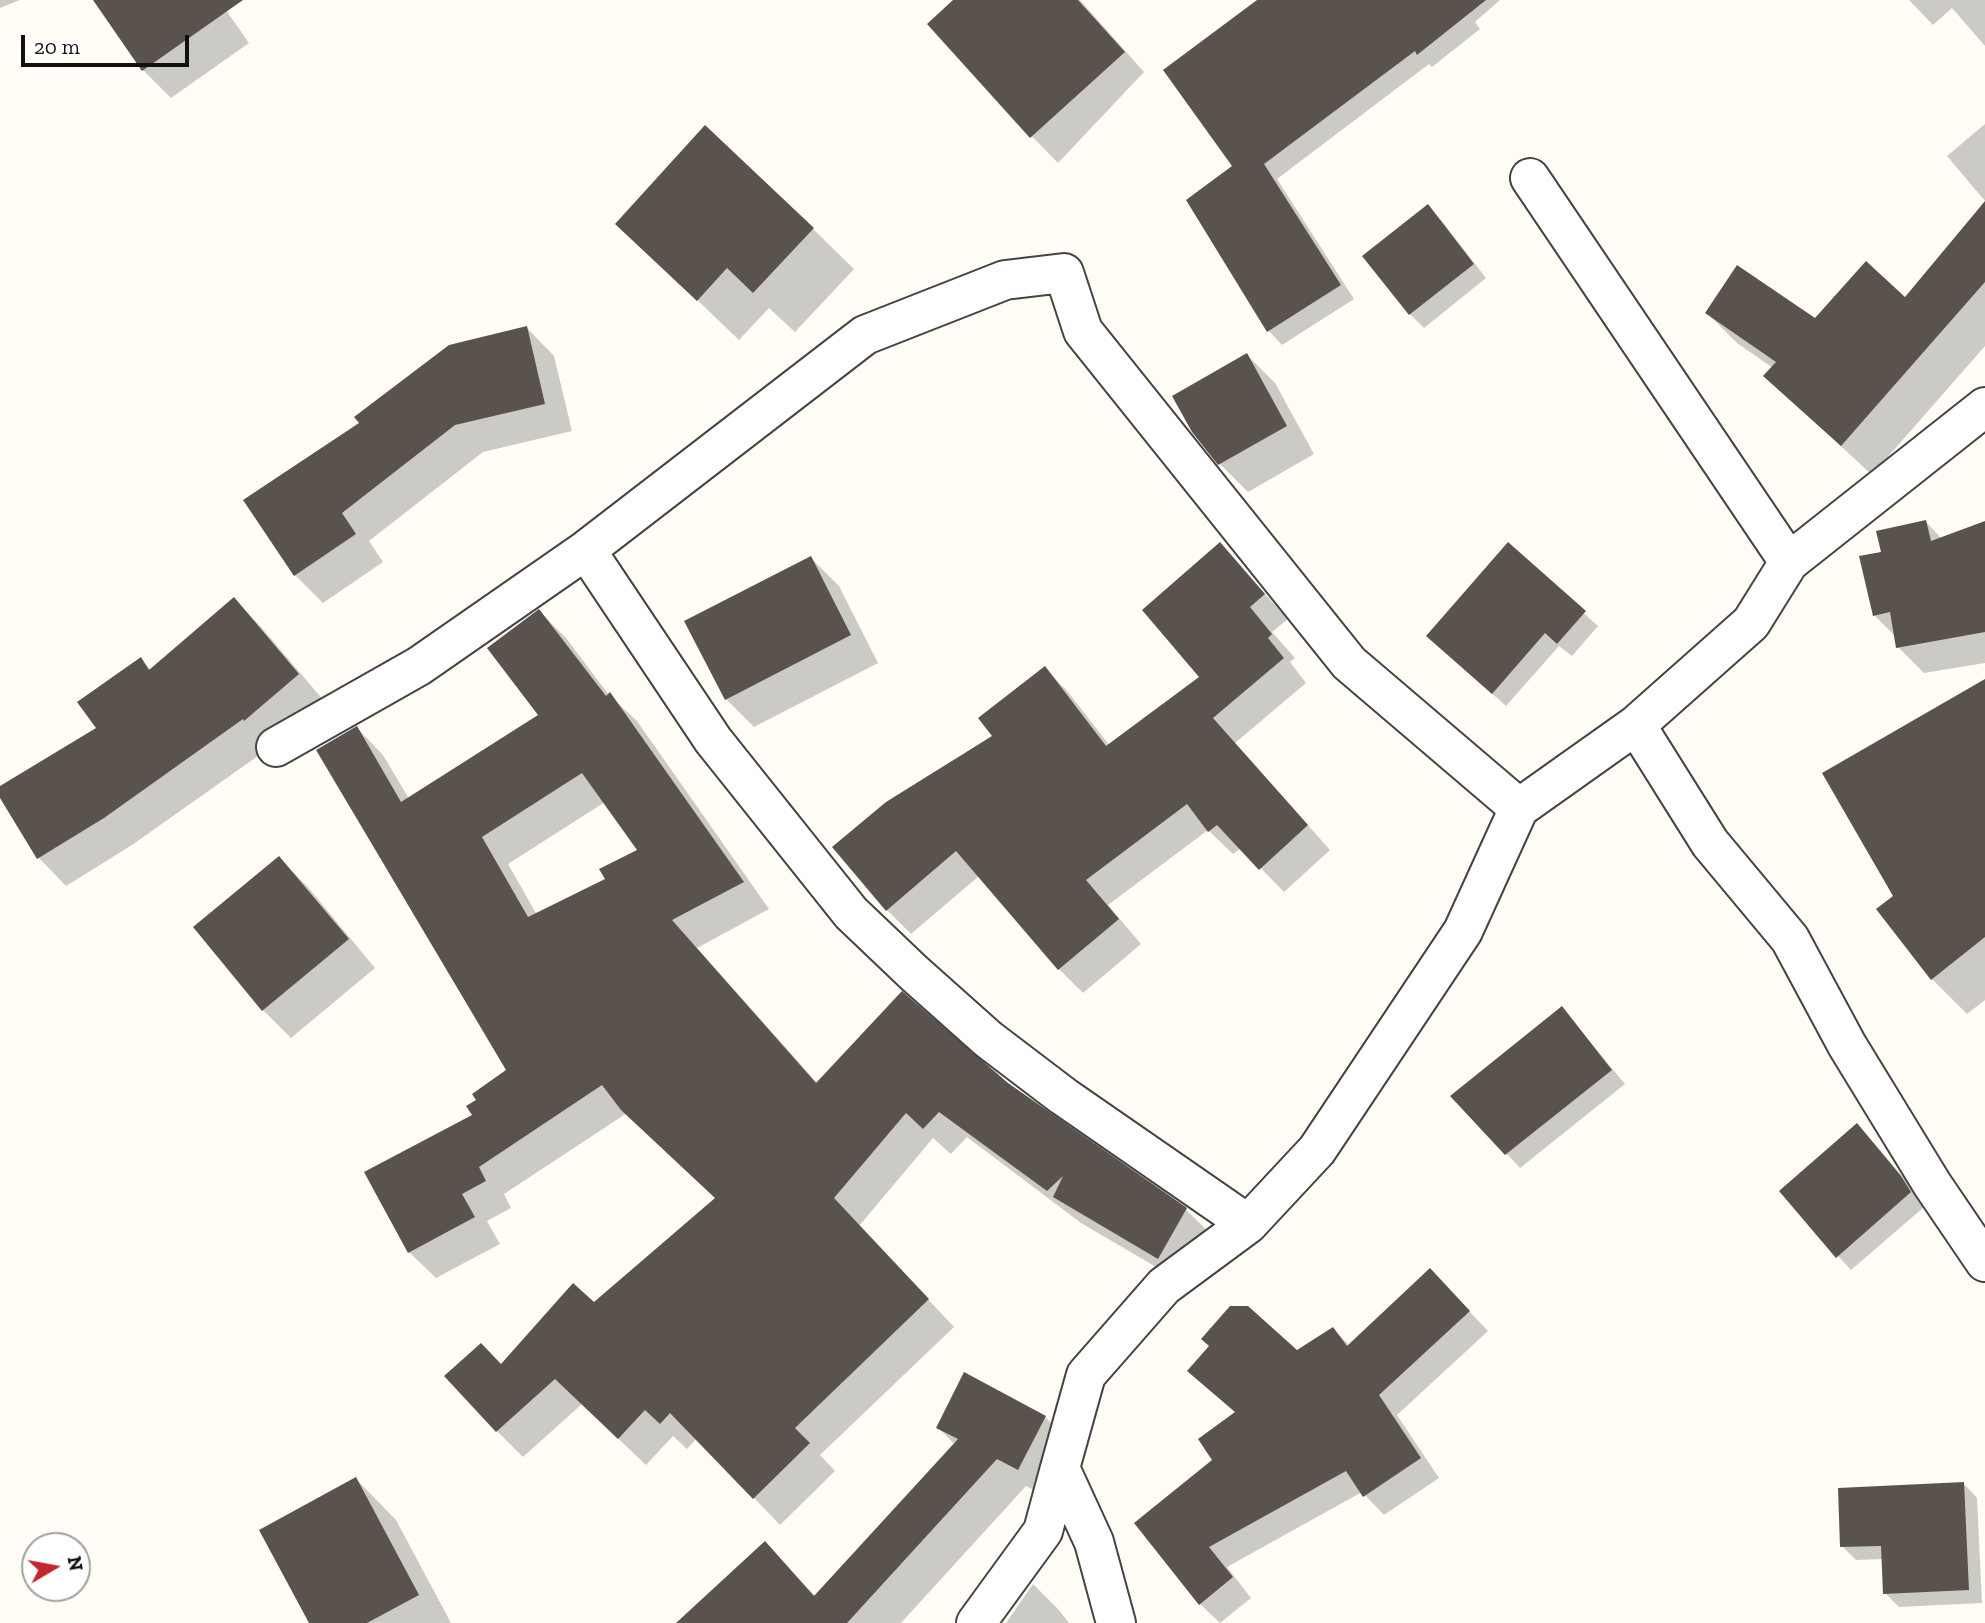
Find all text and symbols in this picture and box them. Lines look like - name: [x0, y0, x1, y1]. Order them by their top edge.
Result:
- scale bar: [24, 21, 192, 65]
- text: 20 m: [34, 34, 80, 59]
- north arrow: [21, 1532, 91, 1602]
- text: N: [63, 1554, 88, 1573]

